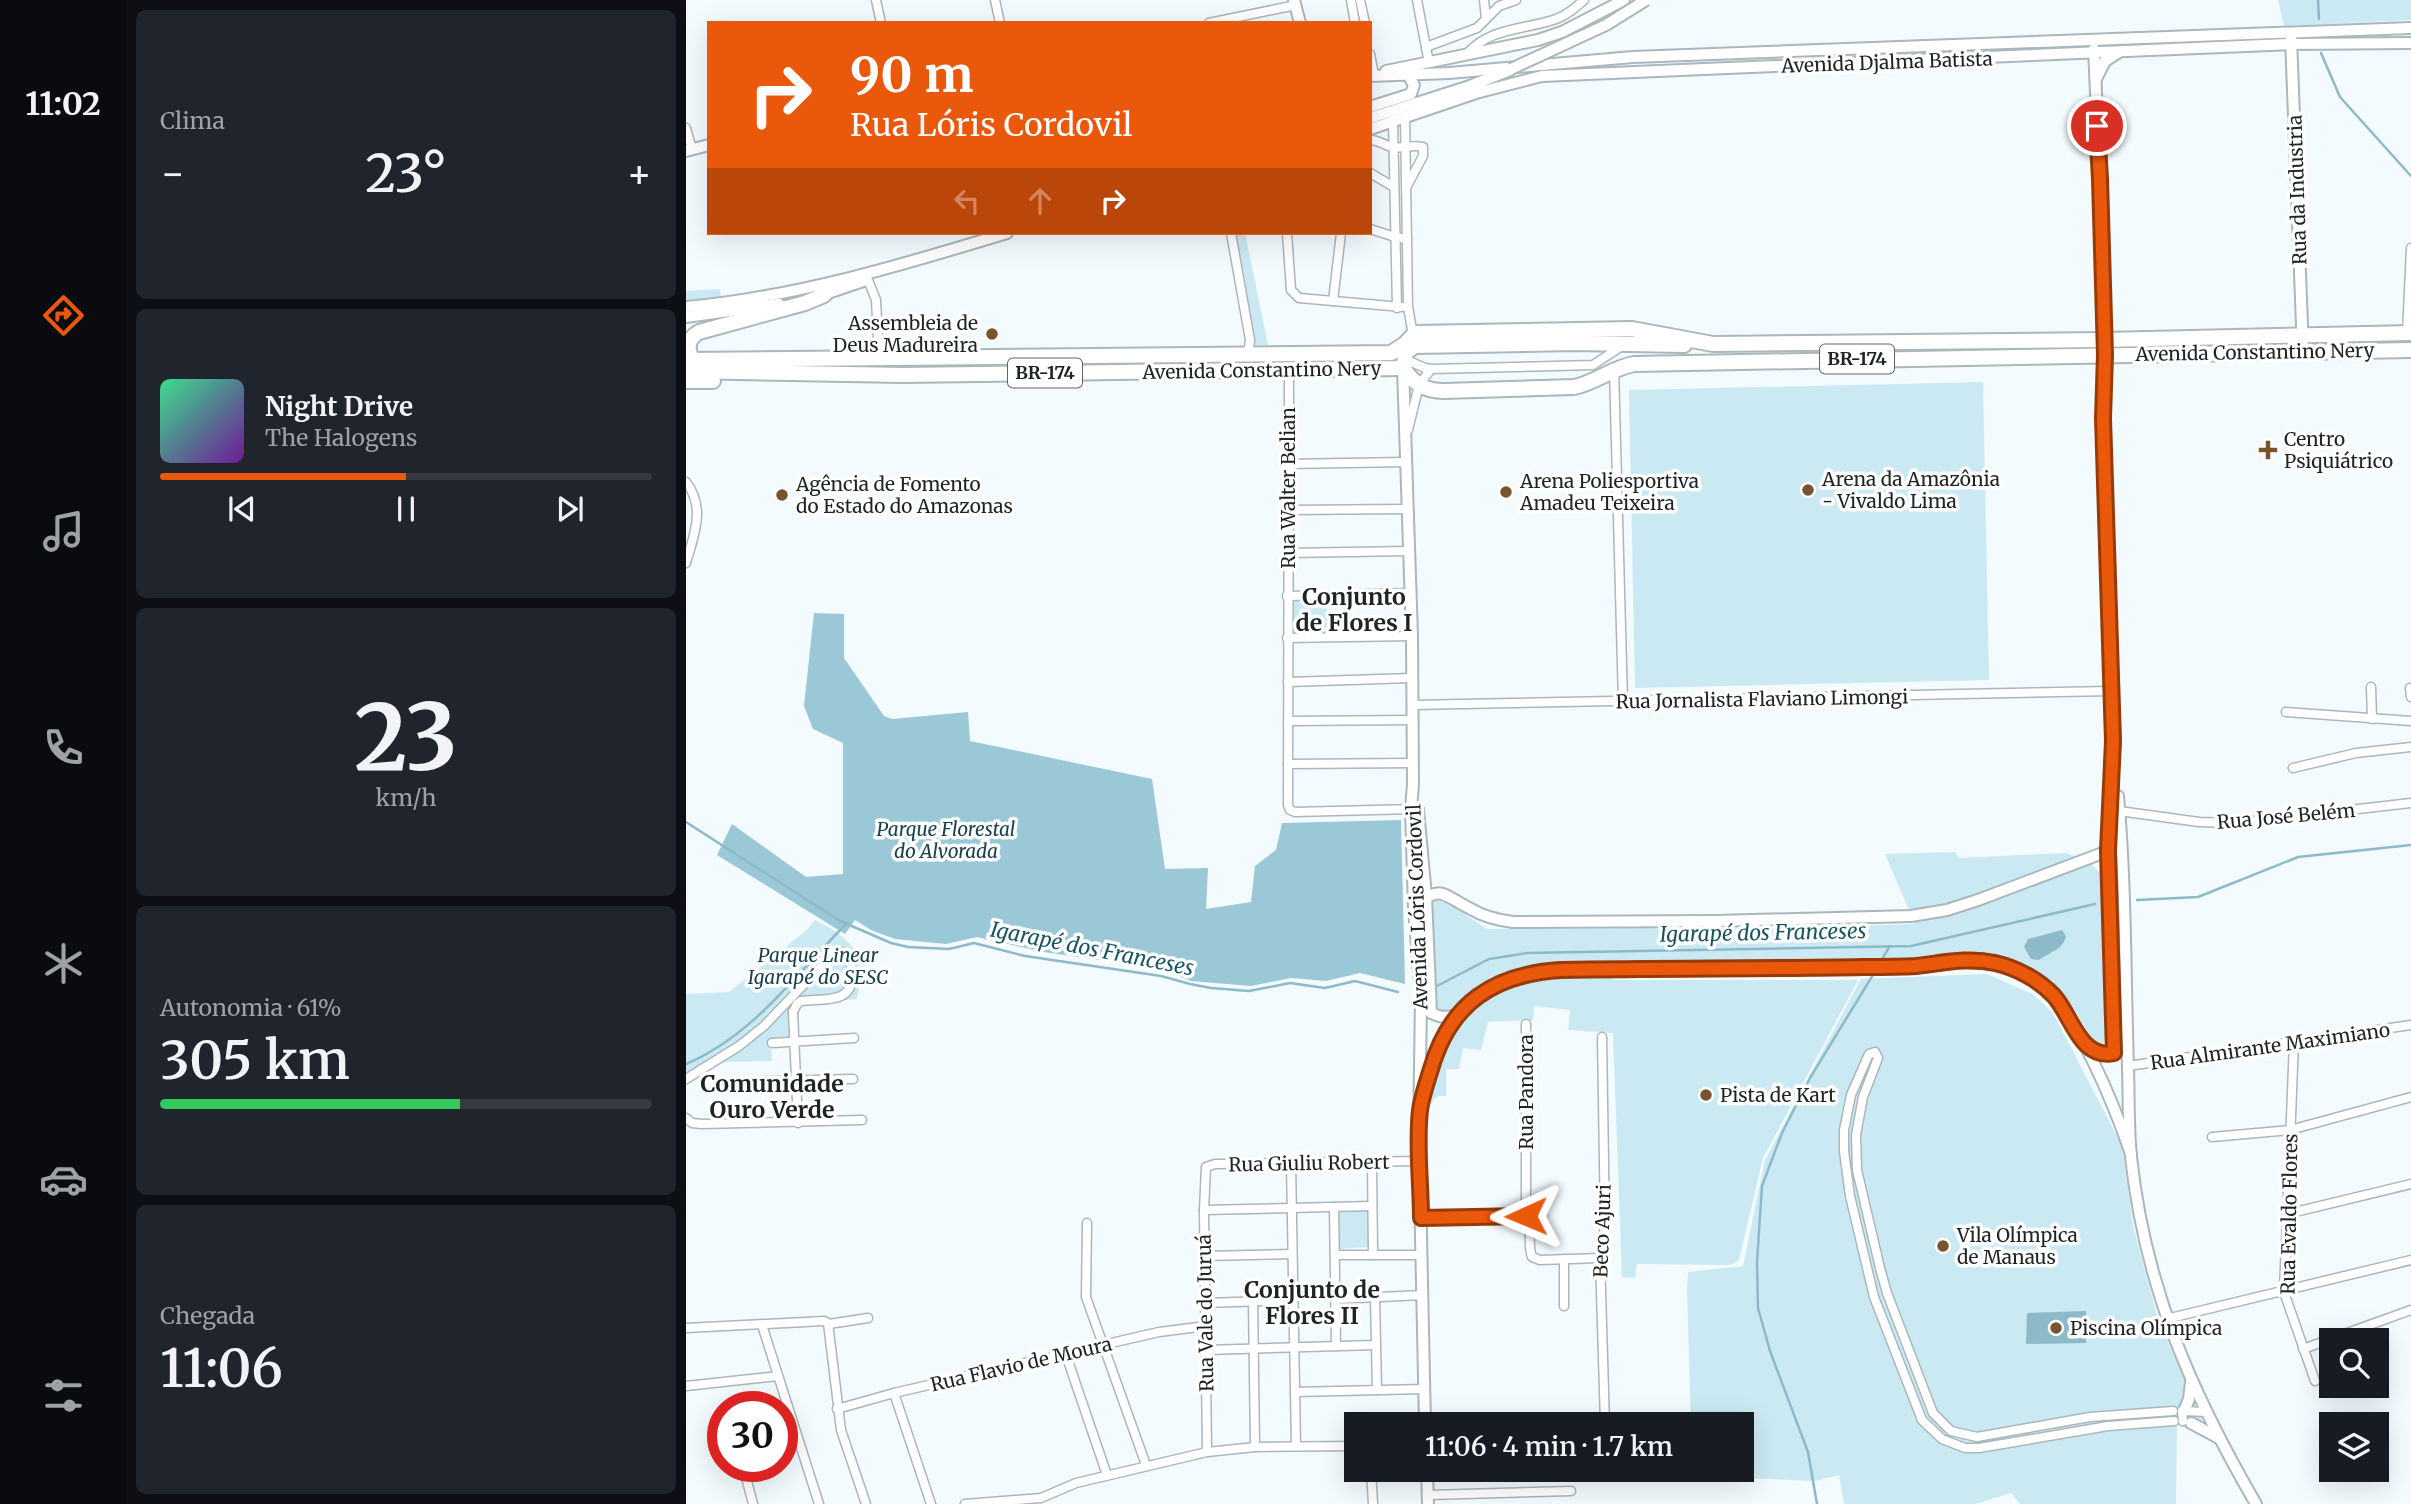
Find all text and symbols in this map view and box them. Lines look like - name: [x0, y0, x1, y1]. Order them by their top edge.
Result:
- text: 90 m: [850, 44, 974, 105]
- street label: Avenida Djalma Batista: [1780, 46, 1993, 78]
- icon: right: [735, 49, 826, 140]
- text: 11:02: [25, 84, 101, 124]
- pin: [2067, 96, 2127, 156]
- text: Rua Lóris Cordovil: [850, 105, 1132, 145]
- text: Clima: [160, 106, 225, 135]
- icon: arrive: [2078, 107, 2116, 145]
- street label: Rua da Industria: [2282, 114, 2312, 266]
- text: 23°: [365, 141, 447, 206]
- text: −: [160, 150, 185, 197]
- text: +: [627, 150, 652, 197]
- icon: left: [948, 182, 986, 220]
- icon: ahead: [1021, 182, 1059, 220]
- icon: right: [1094, 182, 1132, 220]
- icon: directions: [39, 291, 88, 340]
- place label: Assembleia de Deus Madureira: [833, 311, 978, 357]
- marker: Assembleia de Deus Madureira: [984, 326, 1000, 342]
- street label: Avenida Constantino Nery: [2134, 338, 2375, 366]
- road number: BR-174: [1820, 344, 1894, 374]
- street label: Avenida Constantino Nery: [1141, 356, 1382, 384]
- road number: BR-174: [1008, 358, 1082, 388]
- text: Night Drive: [265, 390, 413, 423]
- street label: Rua Walter Belian: [1276, 407, 1300, 569]
- text: The Halogens: [265, 423, 417, 452]
- place label: Centro Psiquiátrico: [2284, 427, 2393, 473]
- marker: Centro Psiquiátrico: [2258, 440, 2278, 460]
- place label: Arena da Amazônia - Vivaldo Lima: [1821, 467, 2000, 513]
- place label: Arena Poliesportiva Amadeu Teixeira: [1519, 469, 1699, 515]
- place label: Agência de Fomento do Estado do Amazonas: [795, 472, 1013, 518]
- marker: Arena da Amazônia - Vivaldo Lima: [1800, 482, 1816, 498]
- marker: Arena Poliesportiva Amadeu Teixeira: [1498, 484, 1514, 500]
- marker: Agência de Fomento do Estado do Amazonas: [774, 487, 790, 503]
- icon: previous: [223, 490, 261, 528]
- icon: pause: [387, 490, 425, 528]
- icon: next: [551, 490, 589, 528]
- icon: music: [39, 507, 88, 556]
- district label: Conjunto de Flores I: [1295, 582, 1413, 637]
- text: 23: [354, 680, 458, 795]
- street label: Rua Jornalista Flaviano Limongi: [1615, 684, 1909, 714]
- icon: phone: [39, 723, 88, 772]
- text: km/h: [376, 783, 436, 812]
- street label: Rua José Belém: [2216, 798, 2356, 834]
- street label: Avenida Lóris Cordovil: [1401, 804, 1433, 1011]
- park label: Parque Florestal do Alvorada: [876, 817, 1016, 863]
- water label: Igarapé dos Franceses: [988, 916, 1196, 982]
- water label: Igarapé dos Franceses: [1659, 917, 1867, 948]
- icon: climate: [39, 939, 88, 988]
- park label: Parque Linear Igarapé do SESC: [748, 943, 889, 989]
- text: Autonomia · 61%: [160, 993, 342, 1022]
- street label: Rua Almirante Maximiano: [2149, 1017, 2391, 1075]
- text: 305 km: [160, 1028, 350, 1093]
- street label: Rua Pandora: [1514, 1034, 1538, 1150]
- district label: Comunidade Ouro Verde: [700, 1069, 844, 1124]
- place label: Pista de Kart: [1720, 1083, 1836, 1107]
- marker: Pista de Kart: [1698, 1087, 1714, 1103]
- street label: Rua Evaldo Flores: [2276, 1133, 2302, 1295]
- street label: Rua Giuliu Robert: [1228, 1150, 1390, 1176]
- icon: car: [39, 1155, 88, 1204]
- position arrow: [1489, 1179, 1563, 1253]
- street label: Beco Ajuri: [1588, 1184, 1616, 1278]
- place label: Vila Olímpica de Manaus: [1956, 1223, 2078, 1269]
- street label: Rua Vale do Juruá: [1192, 1234, 1218, 1392]
- marker: Vila Olímpica de Manaus: [1935, 1238, 1951, 1254]
- district label: Conjunto de Flores II: [1244, 1275, 1380, 1330]
- text: Chegada: [160, 1301, 255, 1330]
- place label: Piscina Olímpica: [2070, 1316, 2222, 1340]
- marker: Piscina Olímpica: [2048, 1320, 2064, 1336]
- map controls: [2319, 1328, 2389, 1482]
- button: search: [2319, 1328, 2389, 1398]
- street label: Rua Flavio de Moura: [928, 1331, 1114, 1397]
- text: 11:06: [160, 1336, 283, 1401]
- icon: filters: [39, 1371, 88, 1420]
- speed limit sign: 30: [707, 1391, 798, 1482]
- button: layers: [2319, 1412, 2389, 1482]
- text: 11:06 · 4 min · 1.7 km: [1425, 1430, 1673, 1463]

